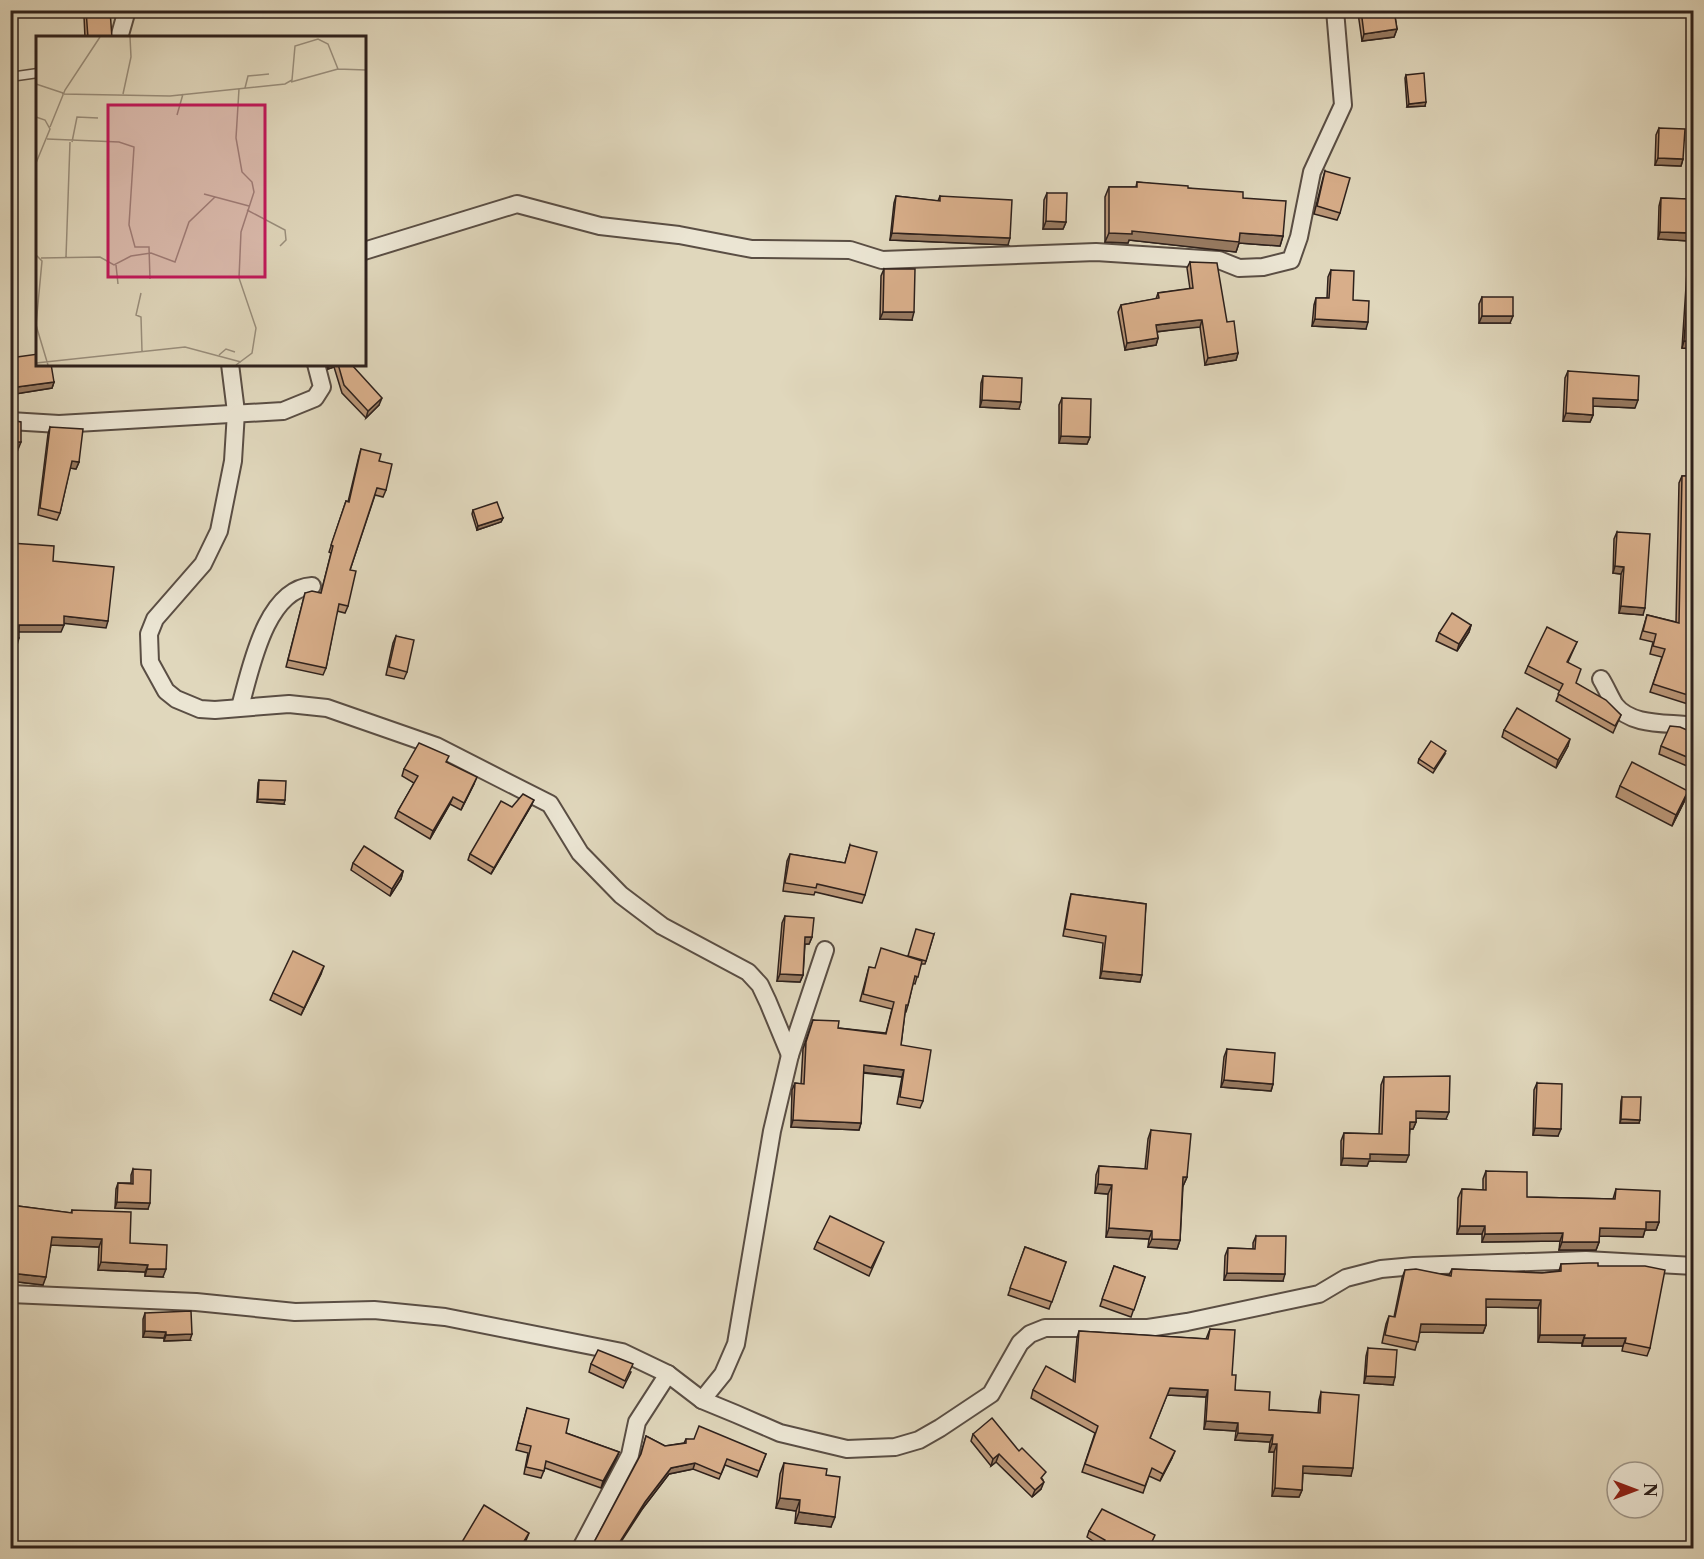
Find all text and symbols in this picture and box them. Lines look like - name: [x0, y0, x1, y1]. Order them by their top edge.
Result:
- inset map: [36, 36, 366, 366]
- north arrow: [1605, 1460, 1665, 1520]
- text: N: [1640, 1483, 1660, 1497]

